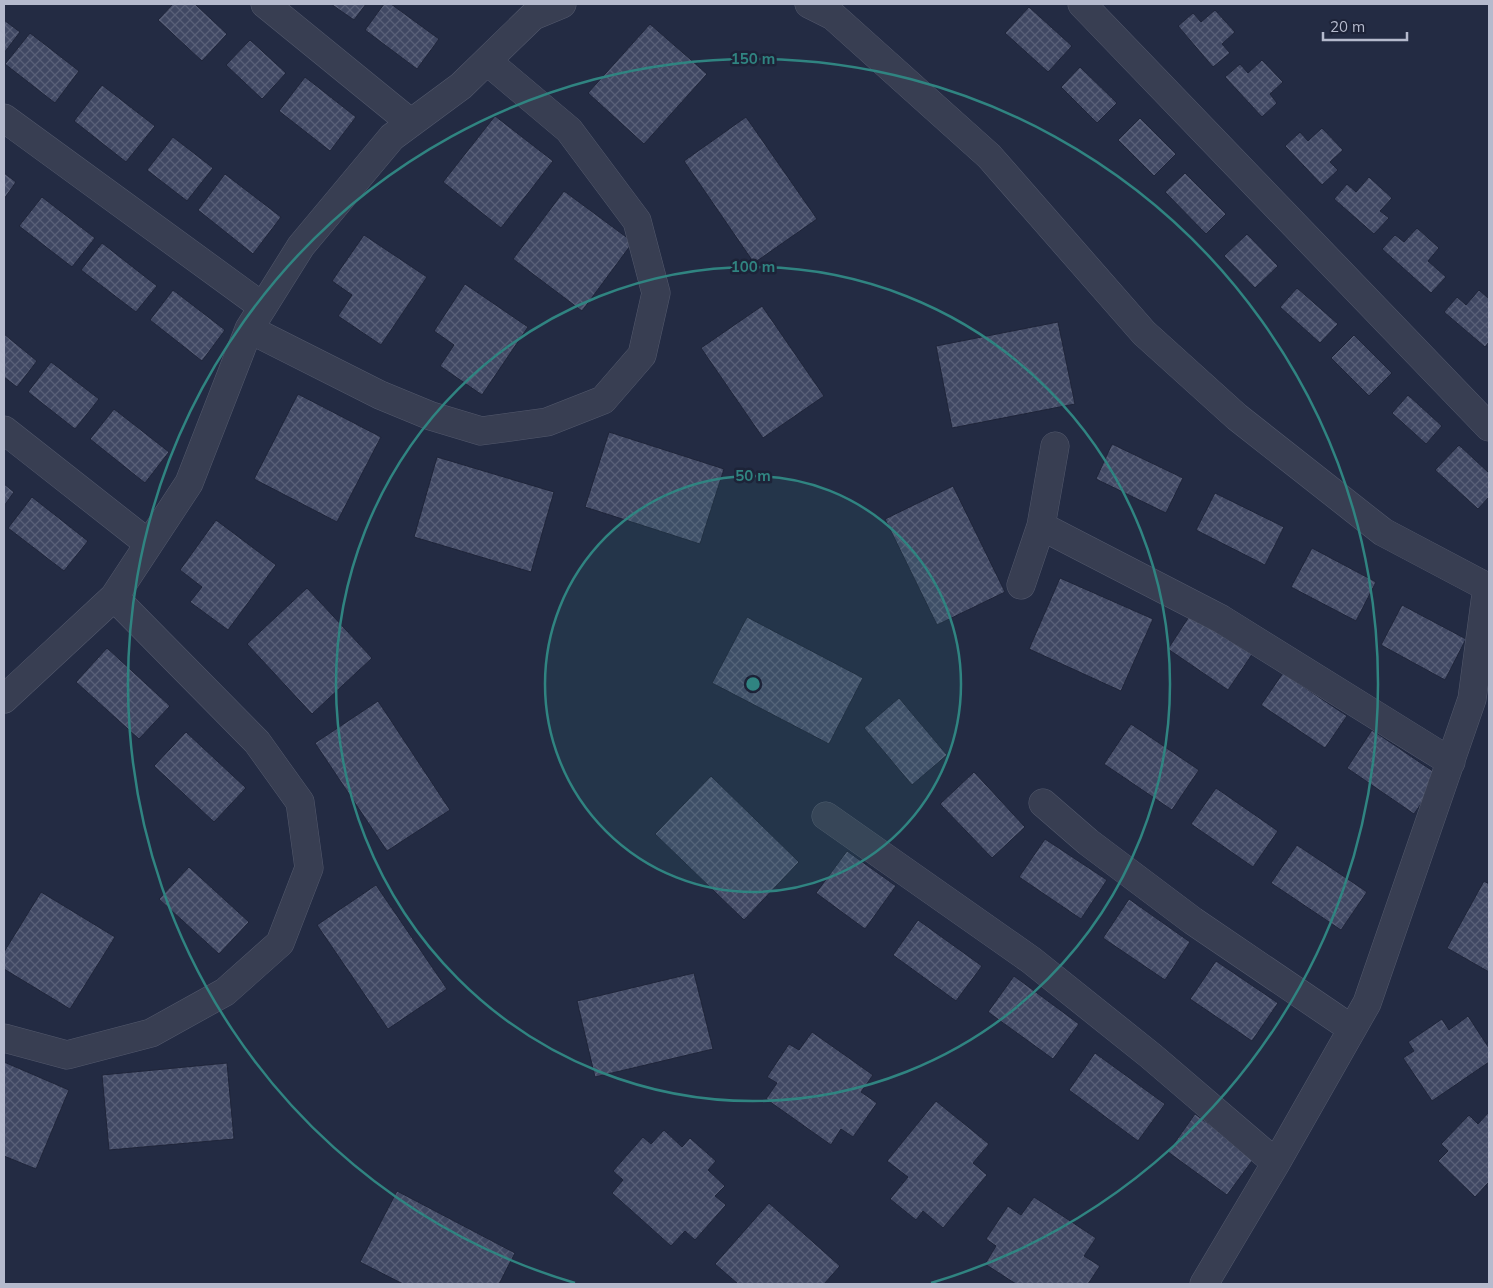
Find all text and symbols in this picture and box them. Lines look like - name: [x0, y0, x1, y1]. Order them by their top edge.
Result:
- scale bar: [1323, 10, 1407, 42]
- text: 20 m: [1330, 17, 1365, 36]
- text: 150 m: [731, 49, 775, 68]
- text: 100 m: [731, 257, 775, 276]
- text: 50 m: [735, 466, 771, 485]
- centre of rings: [744, 675, 762, 693]

